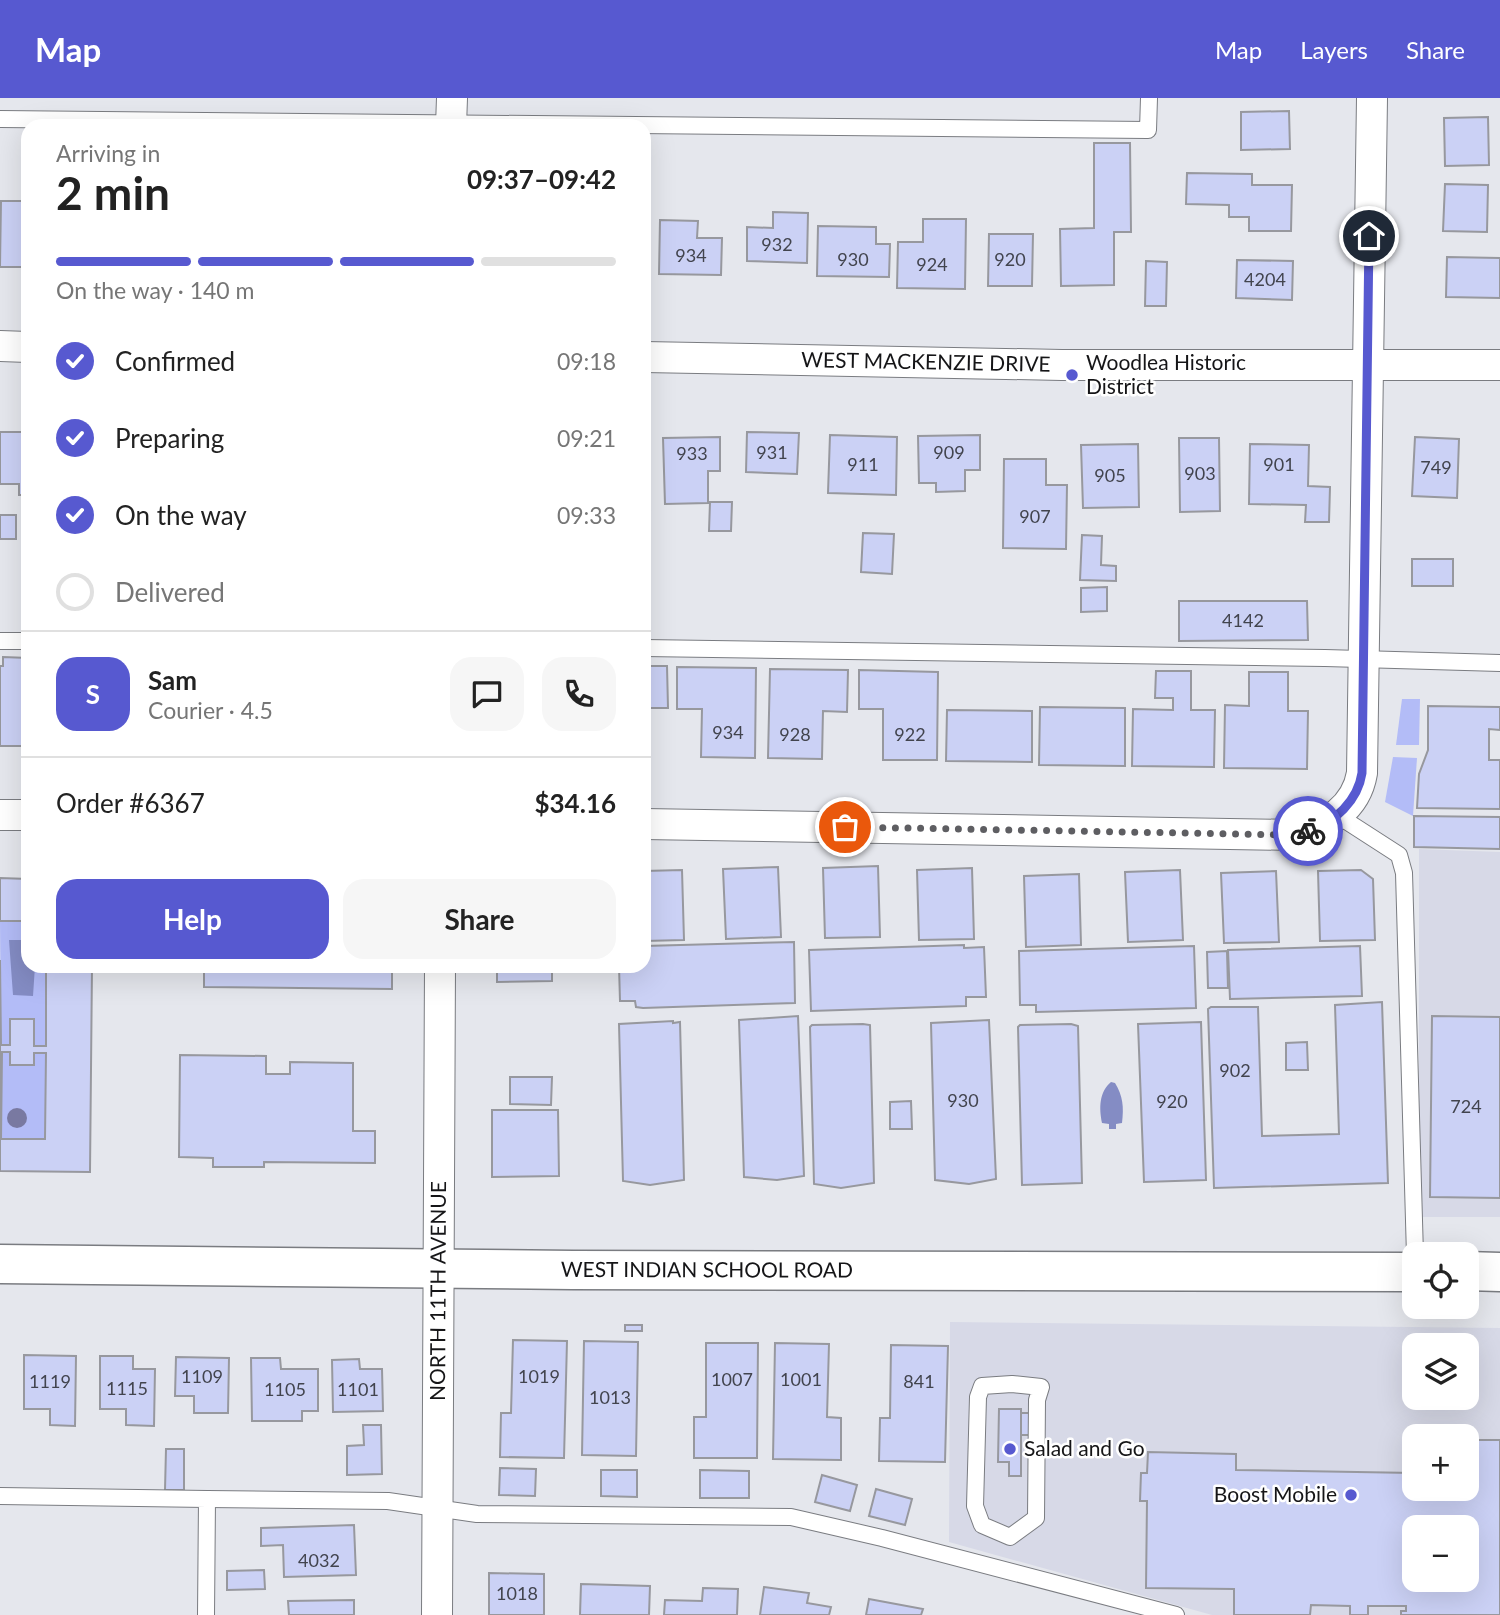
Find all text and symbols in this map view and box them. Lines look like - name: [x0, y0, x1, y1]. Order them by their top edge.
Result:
- text: Map: [35, 29, 101, 69]
- text: Map: [1215, 35, 1262, 64]
- text: Layers: [1300, 35, 1368, 64]
- text: Share: [1406, 35, 1465, 64]
- text: Arriving in: [56, 139, 160, 167]
- text: 09:37–09:42: [467, 163, 616, 195]
- text: 2 min: [56, 165, 170, 220]
- pin: [1339, 206, 1399, 266]
- icon: home: [1350, 217, 1388, 255]
- house number: 932: [761, 233, 793, 255]
- house number: 934: [675, 244, 707, 266]
- house number: 930: [837, 248, 869, 270]
- house number: 920: [994, 248, 1026, 270]
- house number: 924: [916, 253, 948, 275]
- house number: 4204: [1244, 268, 1286, 290]
- text: On the way · 140 m: [56, 276, 255, 304]
- icon: check: [56, 342, 94, 380]
- text: Confirmed: [115, 345, 235, 377]
- street label: WEST MACKENZIE DRIVE: [801, 346, 1051, 376]
- text: 09:18: [557, 347, 616, 375]
- place label: Woodlea Historic District: [1086, 349, 1246, 398]
- marker: Woodlea Historic District: [1064, 367, 1080, 383]
- icon: check: [56, 419, 94, 457]
- text: Preparing: [115, 422, 224, 454]
- text: 09:21: [557, 424, 616, 452]
- house number: 931: [756, 441, 788, 463]
- house number: 909: [933, 441, 965, 463]
- house number: 933: [676, 442, 708, 464]
- house number: 911: [847, 453, 879, 475]
- house number: 901: [1263, 453, 1295, 475]
- house number: 749: [1420, 456, 1452, 478]
- house number: 903: [1184, 462, 1216, 484]
- house number: 905: [1094, 464, 1126, 486]
- icon: check: [56, 496, 94, 534]
- text: On the way: [115, 499, 247, 531]
- text: 09:33: [557, 501, 616, 529]
- house number: 907: [1019, 505, 1051, 527]
- text: Delivered: [115, 576, 225, 608]
- house number: 4142: [1222, 609, 1264, 631]
- button: chat: [450, 657, 524, 731]
- button: phone: [542, 657, 616, 731]
- text: Sam: [148, 664, 197, 696]
- text: S: [86, 678, 100, 710]
- text: Courier · 4.5: [148, 696, 273, 724]
- house number: 934: [712, 721, 744, 743]
- house number: 928: [779, 723, 811, 745]
- house number: 922: [894, 723, 926, 745]
- text: Order #6367: [56, 787, 205, 819]
- text: $34.16: [534, 787, 616, 819]
- courier: [1273, 796, 1343, 866]
- pin: [815, 797, 875, 857]
- icon: bag: [826, 808, 864, 846]
- icon: bike: [1289, 812, 1327, 850]
- button: Help: [56, 879, 329, 959]
- button: Share: [343, 879, 616, 959]
- house number: 902: [1219, 1059, 1251, 1081]
- house number: 930: [947, 1089, 979, 1111]
- house number: 920: [1156, 1090, 1188, 1112]
- house number: 724: [1450, 1095, 1482, 1117]
- street label: NORTH 11TH AVENUE: [424, 1181, 450, 1401]
- map controls: [1402, 1242, 1479, 1592]
- button: locate: [1402, 1242, 1479, 1319]
- street label: WEST INDIAN SCHOOL ROAD: [561, 1256, 853, 1282]
- button: layers: [1402, 1333, 1479, 1410]
- house number: 1109: [181, 1365, 223, 1387]
- house number: 1019: [518, 1365, 560, 1387]
- house number: 1007: [711, 1368, 753, 1390]
- house number: 1001: [780, 1368, 822, 1390]
- house number: 1119: [29, 1370, 71, 1392]
- house number: 841: [903, 1370, 935, 1392]
- house number: 1115: [106, 1377, 148, 1399]
- house number: 1105: [264, 1378, 306, 1400]
- house number: 1101: [337, 1378, 379, 1400]
- house number: 1013: [589, 1386, 631, 1408]
- button: +: [1402, 1424, 1479, 1501]
- place label: Salad and Go: [1024, 1435, 1145, 1460]
- marker: Salad and Go: [1002, 1441, 1018, 1457]
- place label: Boost Mobile: [1214, 1481, 1337, 1506]
- marker: Boost Mobile: [1343, 1487, 1359, 1503]
- button: −: [1402, 1515, 1479, 1592]
- house number: 4032: [298, 1549, 340, 1571]
- house number: 1018: [496, 1582, 538, 1604]

